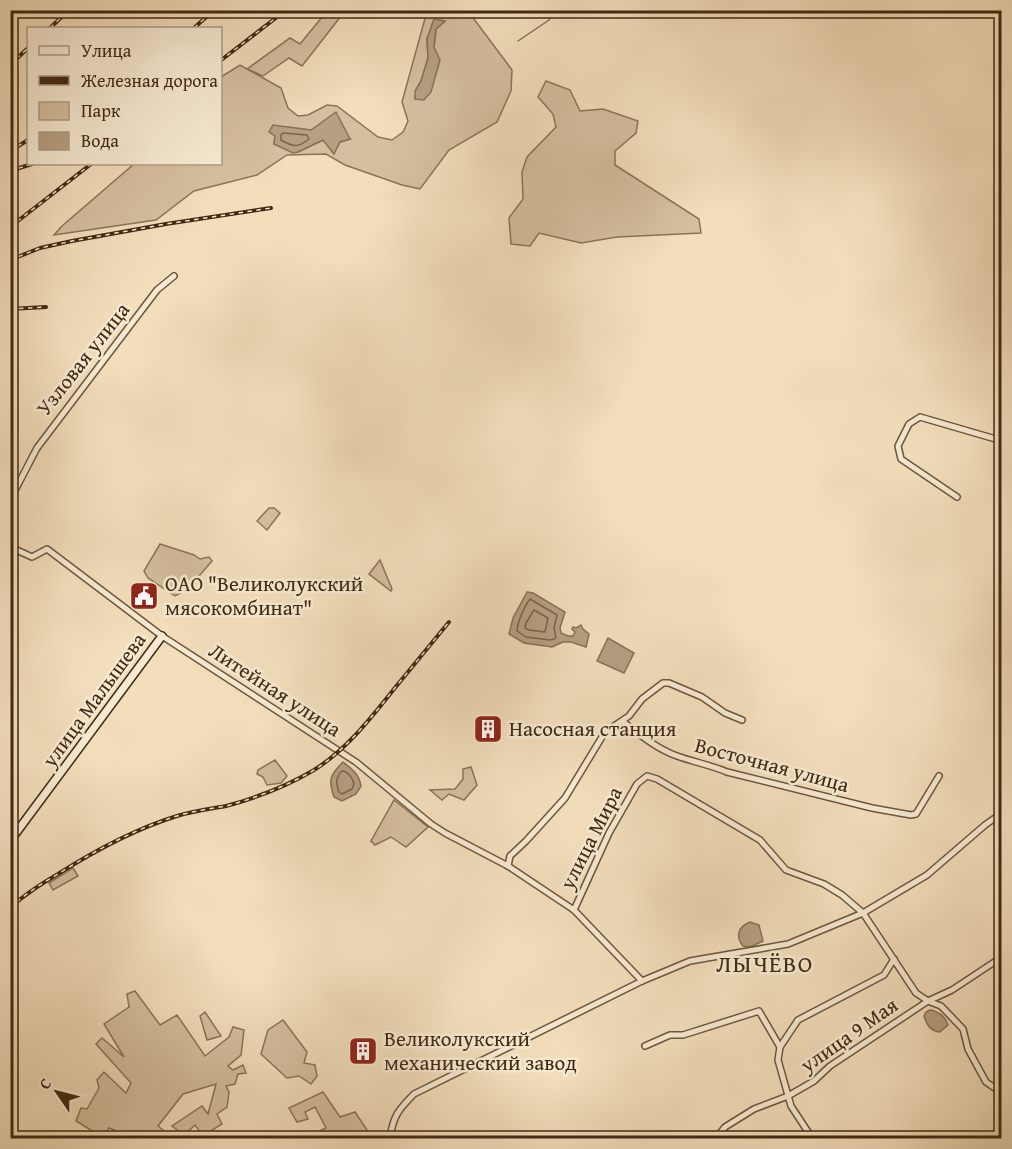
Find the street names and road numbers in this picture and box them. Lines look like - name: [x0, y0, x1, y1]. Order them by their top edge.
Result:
- street label: Узловая улица: [28, 295, 137, 422]
- street label: улица Малышева: [33, 626, 153, 774]
- street label: Литейная улица: [203, 635, 348, 744]
- street label: Восточная улица: [692, 729, 853, 800]
- street label: улица Мира: [551, 781, 630, 895]
- street label: улица 9 Мая: [793, 989, 904, 1080]

